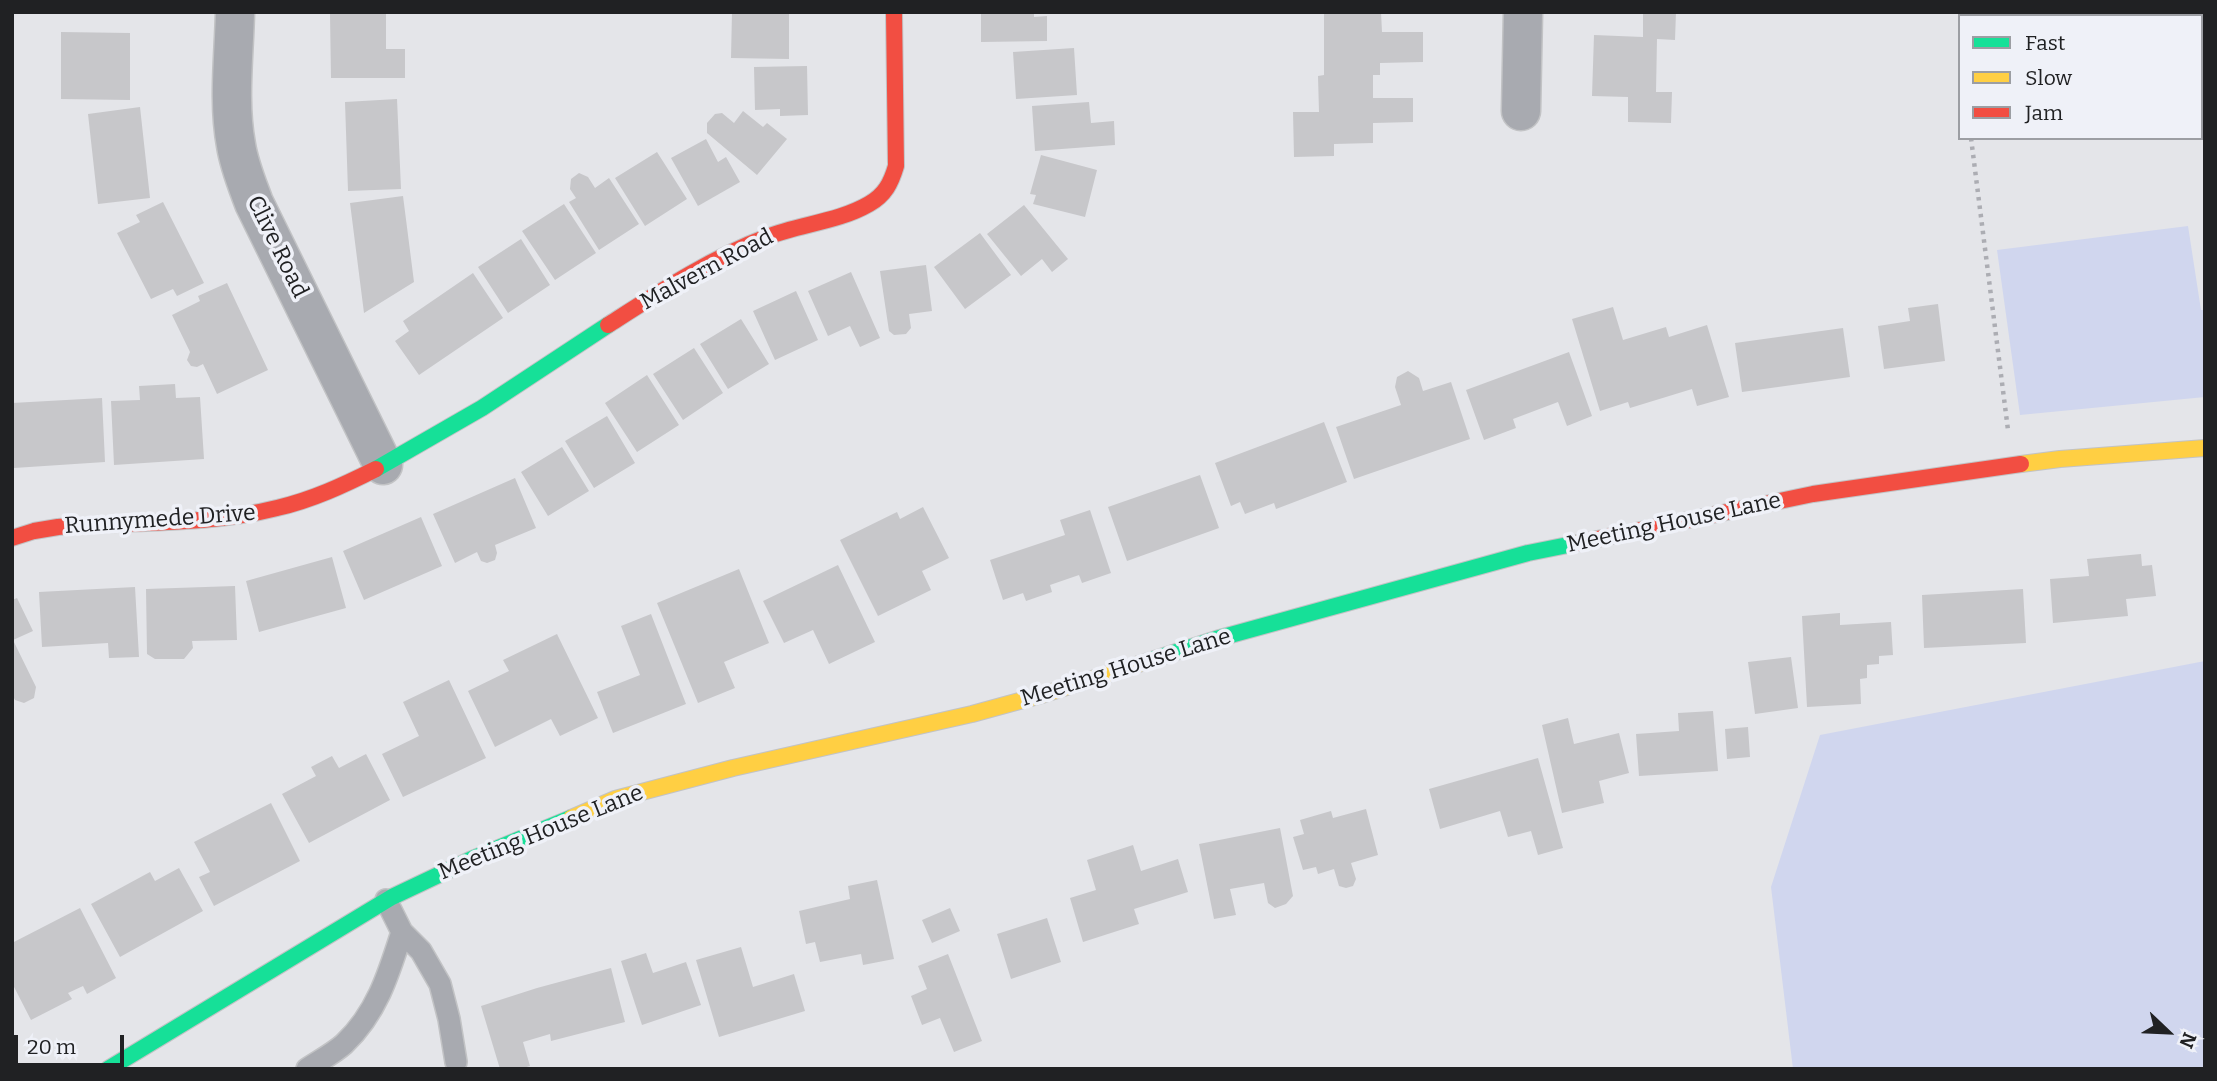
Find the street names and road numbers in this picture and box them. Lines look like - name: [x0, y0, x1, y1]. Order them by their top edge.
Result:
- street label: Clive Road: [240, 191, 314, 303]
- street label: Malvern Road: [636, 223, 778, 317]
- street label: Meeting House Lane: [1564, 487, 1784, 559]
- street label: Runnymede Drive: [64, 500, 256, 540]
- street label: Meeting House Lane: [1018, 623, 1234, 713]
- street label: Meeting House Lane: [435, 779, 647, 887]

